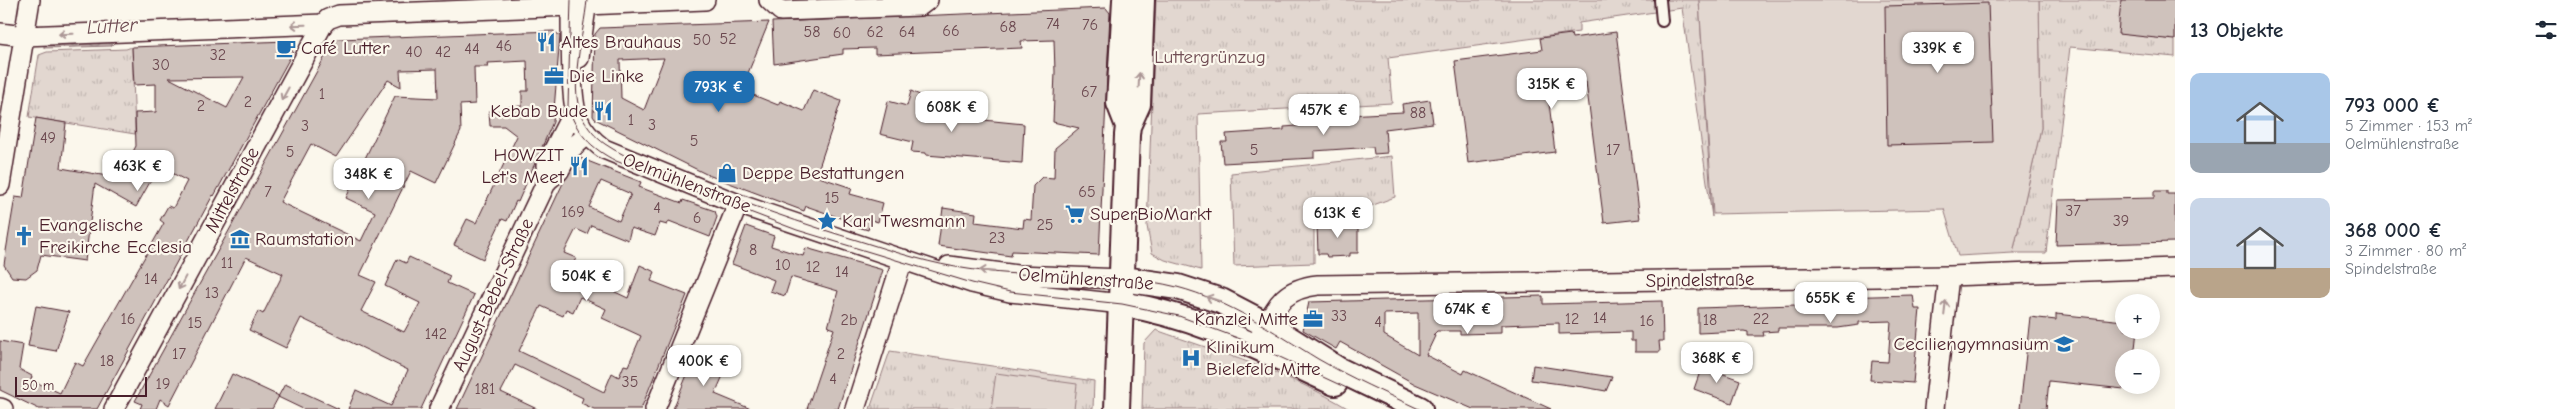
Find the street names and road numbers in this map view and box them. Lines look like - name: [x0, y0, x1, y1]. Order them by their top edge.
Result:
- street label: Mittelstraße: [200, 143, 264, 237]
- street label: Oelmühlenstraße: [620, 148, 754, 218]
- street label: August-Bebel-Straße: [448, 215, 538, 375]
- street label: Oelmühlenstraße: [1018, 263, 1154, 295]
- street label: Spindelstraße: [1645, 268, 1755, 292]

